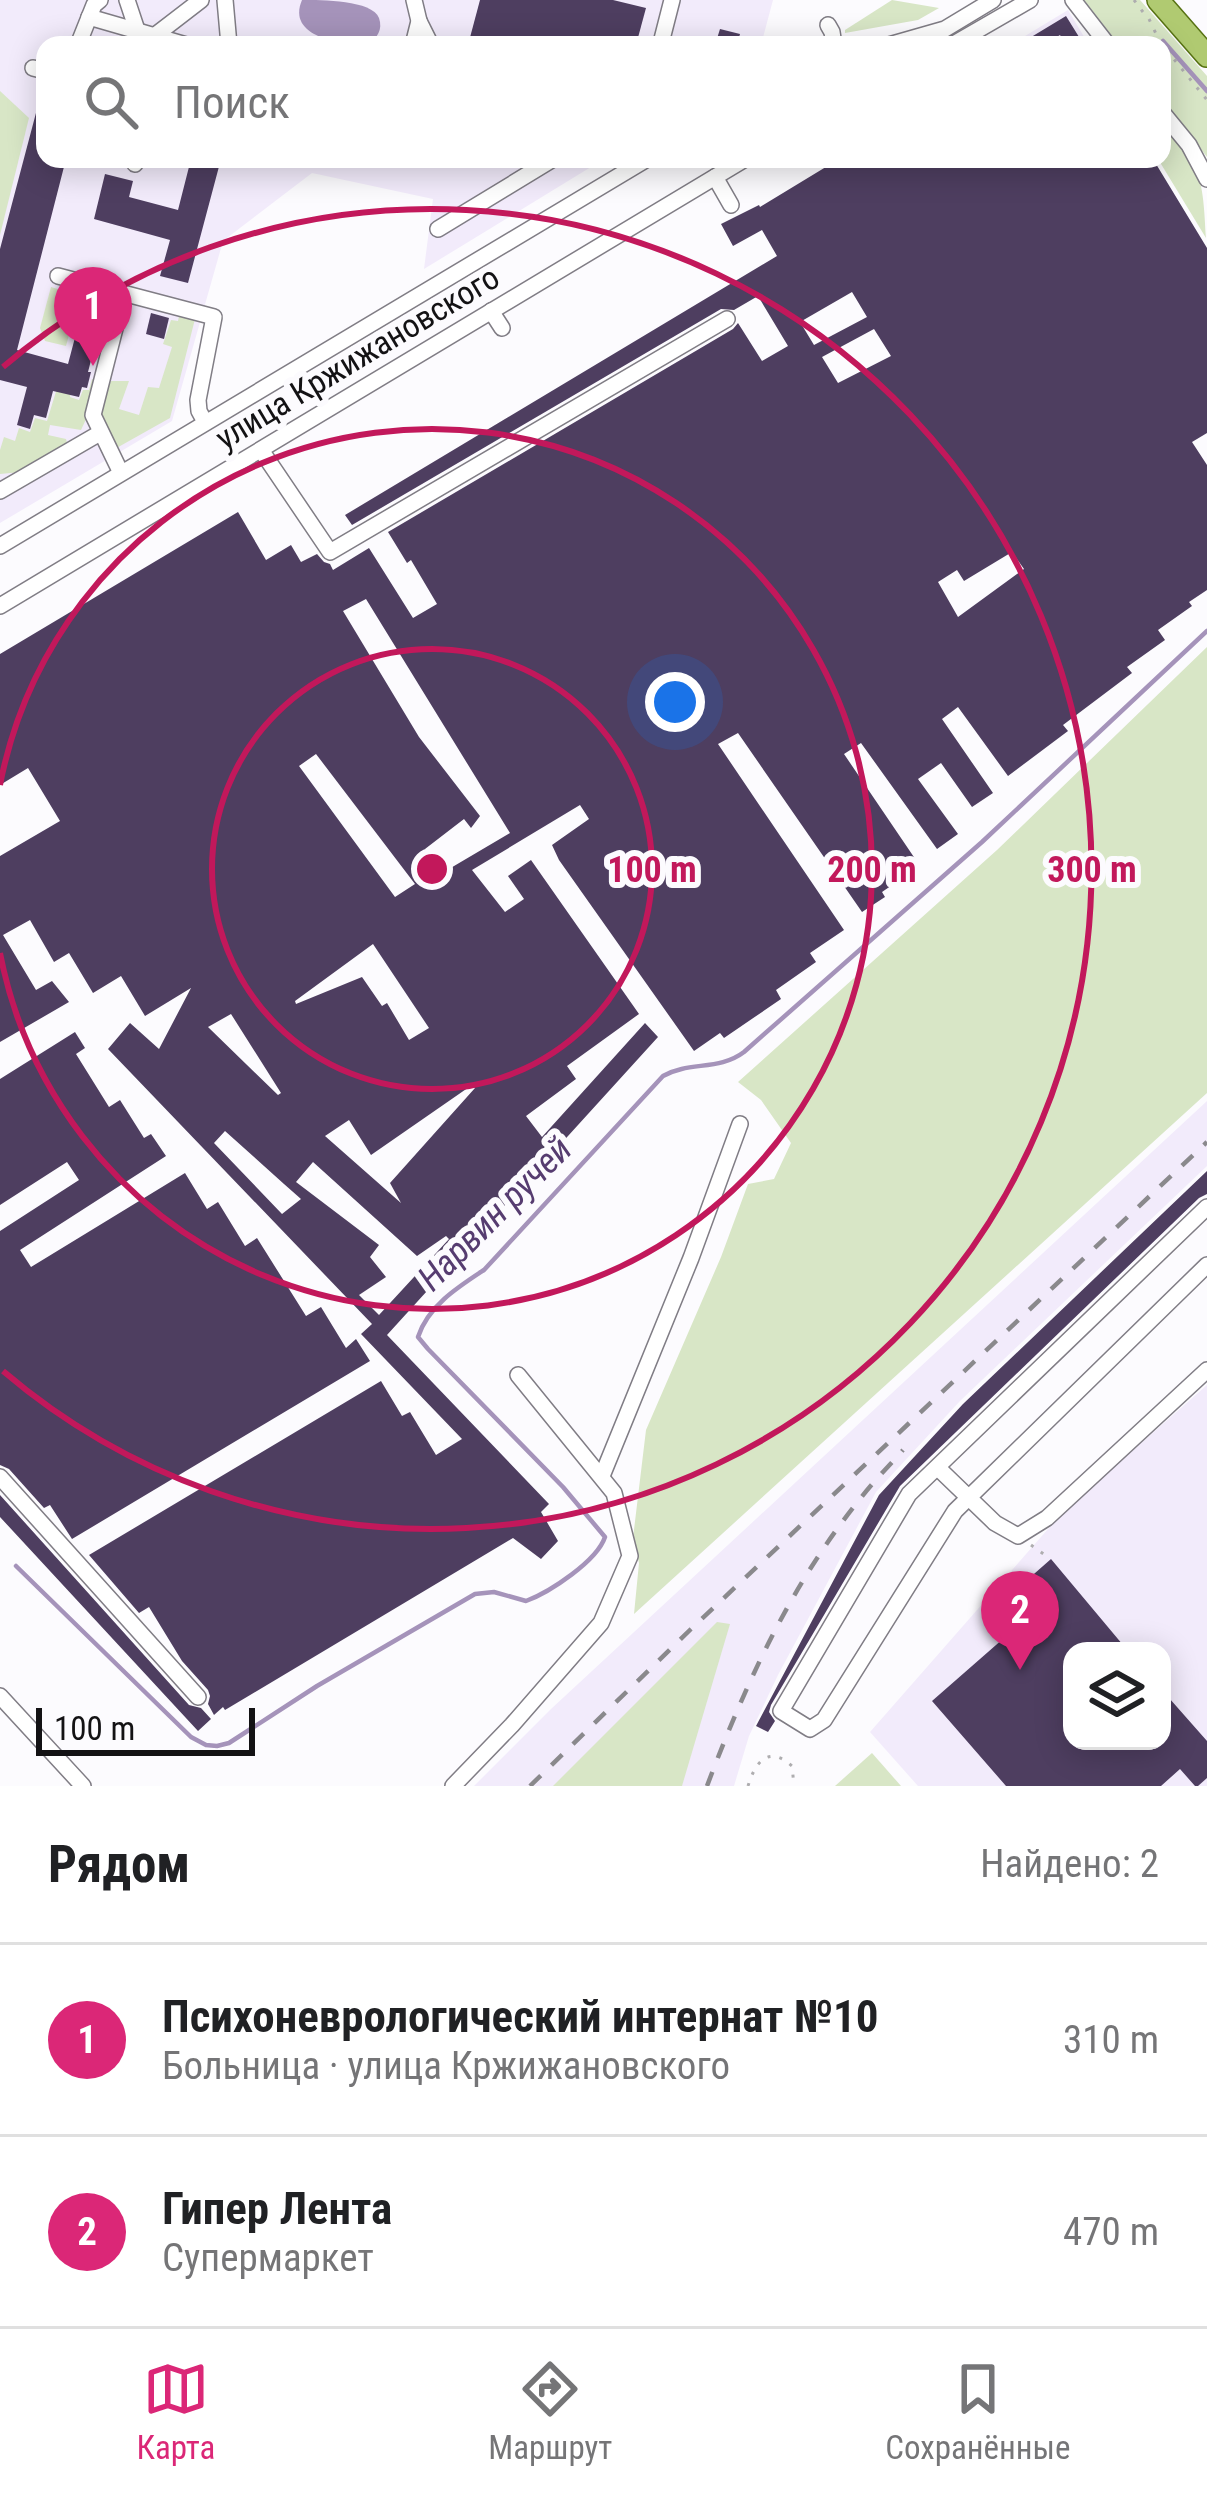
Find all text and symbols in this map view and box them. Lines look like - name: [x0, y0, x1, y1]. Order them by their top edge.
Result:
- search box: [36, 36, 1171, 168]
- icon: search: [78, 69, 144, 135]
- text: Поиск: [174, 76, 290, 129]
- street label: улица Кржижановского: [208, 257, 506, 458]
- pin: 1: [54, 267, 132, 366]
- your location: [645, 672, 705, 732]
- centre of rings: [411, 848, 453, 890]
- text: 100 m: [607, 849, 697, 891]
- text: 200 m: [827, 849, 917, 891]
- text: 300 m: [1047, 849, 1137, 891]
- water label: Нарвин ручей: [409, 1128, 580, 1299]
- pin: 2: [981, 1571, 1059, 1670]
- map controls: [1063, 1642, 1171, 1750]
- button: layers: [1063, 1642, 1171, 1750]
- scale bar: [36, 1702, 255, 1755]
- text: 100 m: [54, 1709, 135, 1748]
- text: Рядом: [48, 1835, 190, 1894]
- text: Найдено: 2: [980, 1841, 1159, 1887]
- text: Психоневрологический интернат №10: [162, 1990, 879, 2043]
- text: 1: [77, 2017, 97, 2063]
- text: 310 m: [1063, 2017, 1159, 2063]
- text: Больница · улица Кржижановского: [162, 2043, 730, 2089]
- text: Гипер Лента: [162, 2182, 392, 2235]
- text: 2: [77, 2209, 97, 2255]
- text: 470 m: [1063, 2209, 1159, 2255]
- text: Супермаркет: [162, 2235, 374, 2281]
- tab: Карта: [136, 2356, 215, 2467]
- tab: Маршрут: [488, 2356, 612, 2467]
- tab: Сохранённые: [885, 2356, 1071, 2467]

